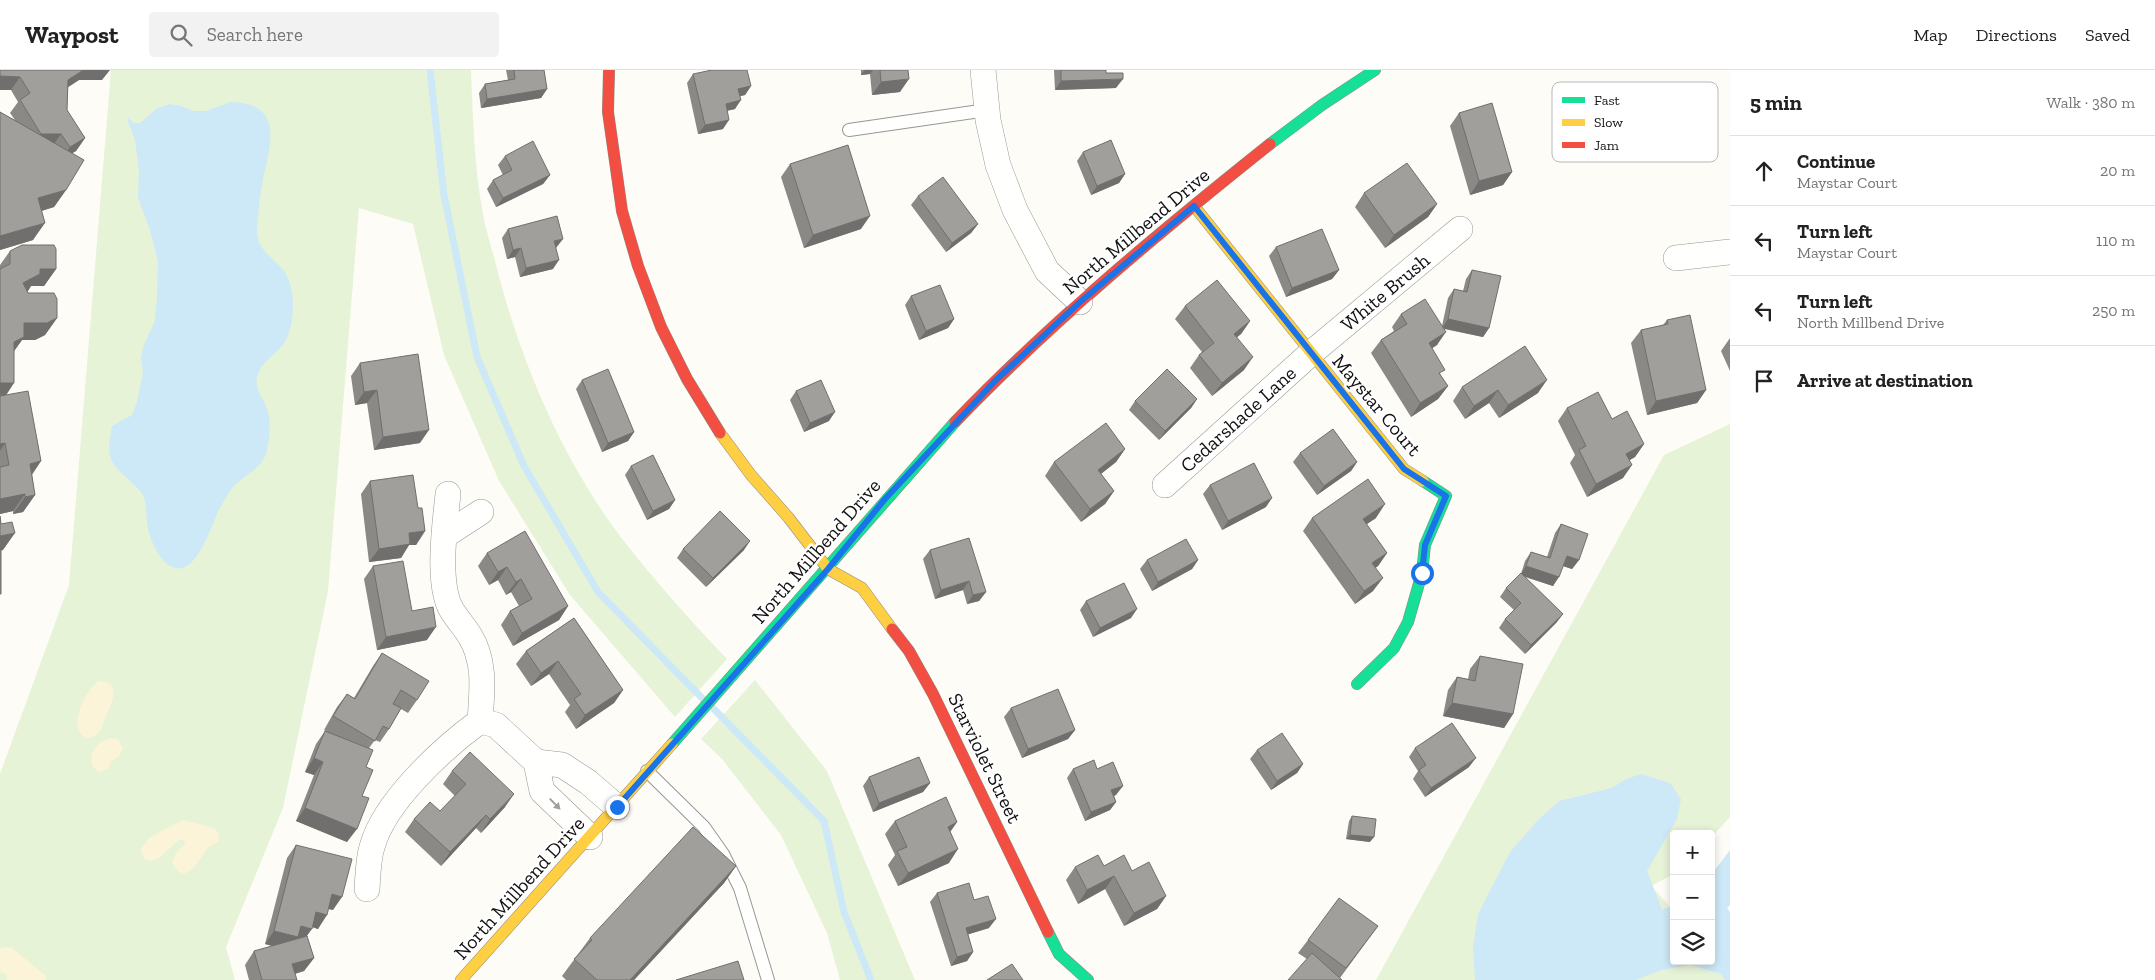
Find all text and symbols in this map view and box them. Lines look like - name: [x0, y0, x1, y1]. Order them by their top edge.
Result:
- search box: [149, 12, 499, 57]
- text: Waypost: [25, 20, 119, 49]
- icon: search: [167, 21, 195, 49]
- text: Search here: [207, 23, 303, 46]
- text: Map: [1913, 24, 1948, 46]
- text: Directions: [1976, 24, 2057, 46]
- text: Saved: [2085, 24, 2130, 46]
- legend: [1552, 82, 1718, 162]
- text: 5 min: [1750, 90, 1802, 115]
- text: Fast: [1594, 92, 1621, 109]
- text: Walk · 380 m: [2047, 93, 2135, 112]
- text: Slow: [1594, 114, 1623, 131]
- text: Jam: [1594, 137, 1619, 154]
- text: Continue: [1797, 150, 1875, 173]
- icon: ahead: [1750, 157, 1778, 185]
- text: 20 m: [2100, 161, 2135, 180]
- street label: North Millbend Drive: [1058, 163, 1214, 299]
- text: Maystar Court: [1797, 173, 1897, 192]
- text: Turn left: [1797, 220, 1872, 243]
- icon: left: [1750, 227, 1778, 255]
- text: 110 m: [2096, 231, 2135, 250]
- text: Maystar Court: [1797, 243, 1897, 262]
- street label: White Brush: [1336, 247, 1435, 336]
- text: Turn left: [1797, 290, 1872, 313]
- icon: left: [1750, 297, 1778, 325]
- text: 250 m: [2092, 301, 2135, 320]
- text: North Millbend Drive: [1797, 313, 1944, 332]
- street label: Maystar Court: [1328, 349, 1427, 461]
- street label: Cedarshade Lane: [1175, 361, 1301, 477]
- icon: arrive: [1750, 367, 1778, 395]
- text: Arrive at destination: [1797, 369, 1973, 392]
- street label: North Millbend Drive: [747, 474, 885, 628]
- route start: [1411, 562, 1434, 585]
- street label: Starviolet Street: [943, 689, 1027, 827]
- route end: [606, 796, 629, 819]
- one-way arrow: [549, 798, 561, 810]
- street label: North Millbend Drive: [449, 812, 589, 964]
- map controls: [1670, 830, 1715, 965]
- button: +: [1670, 830, 1715, 875]
- button: −: [1670, 875, 1715, 920]
- button: layers: [1670, 920, 1715, 965]

